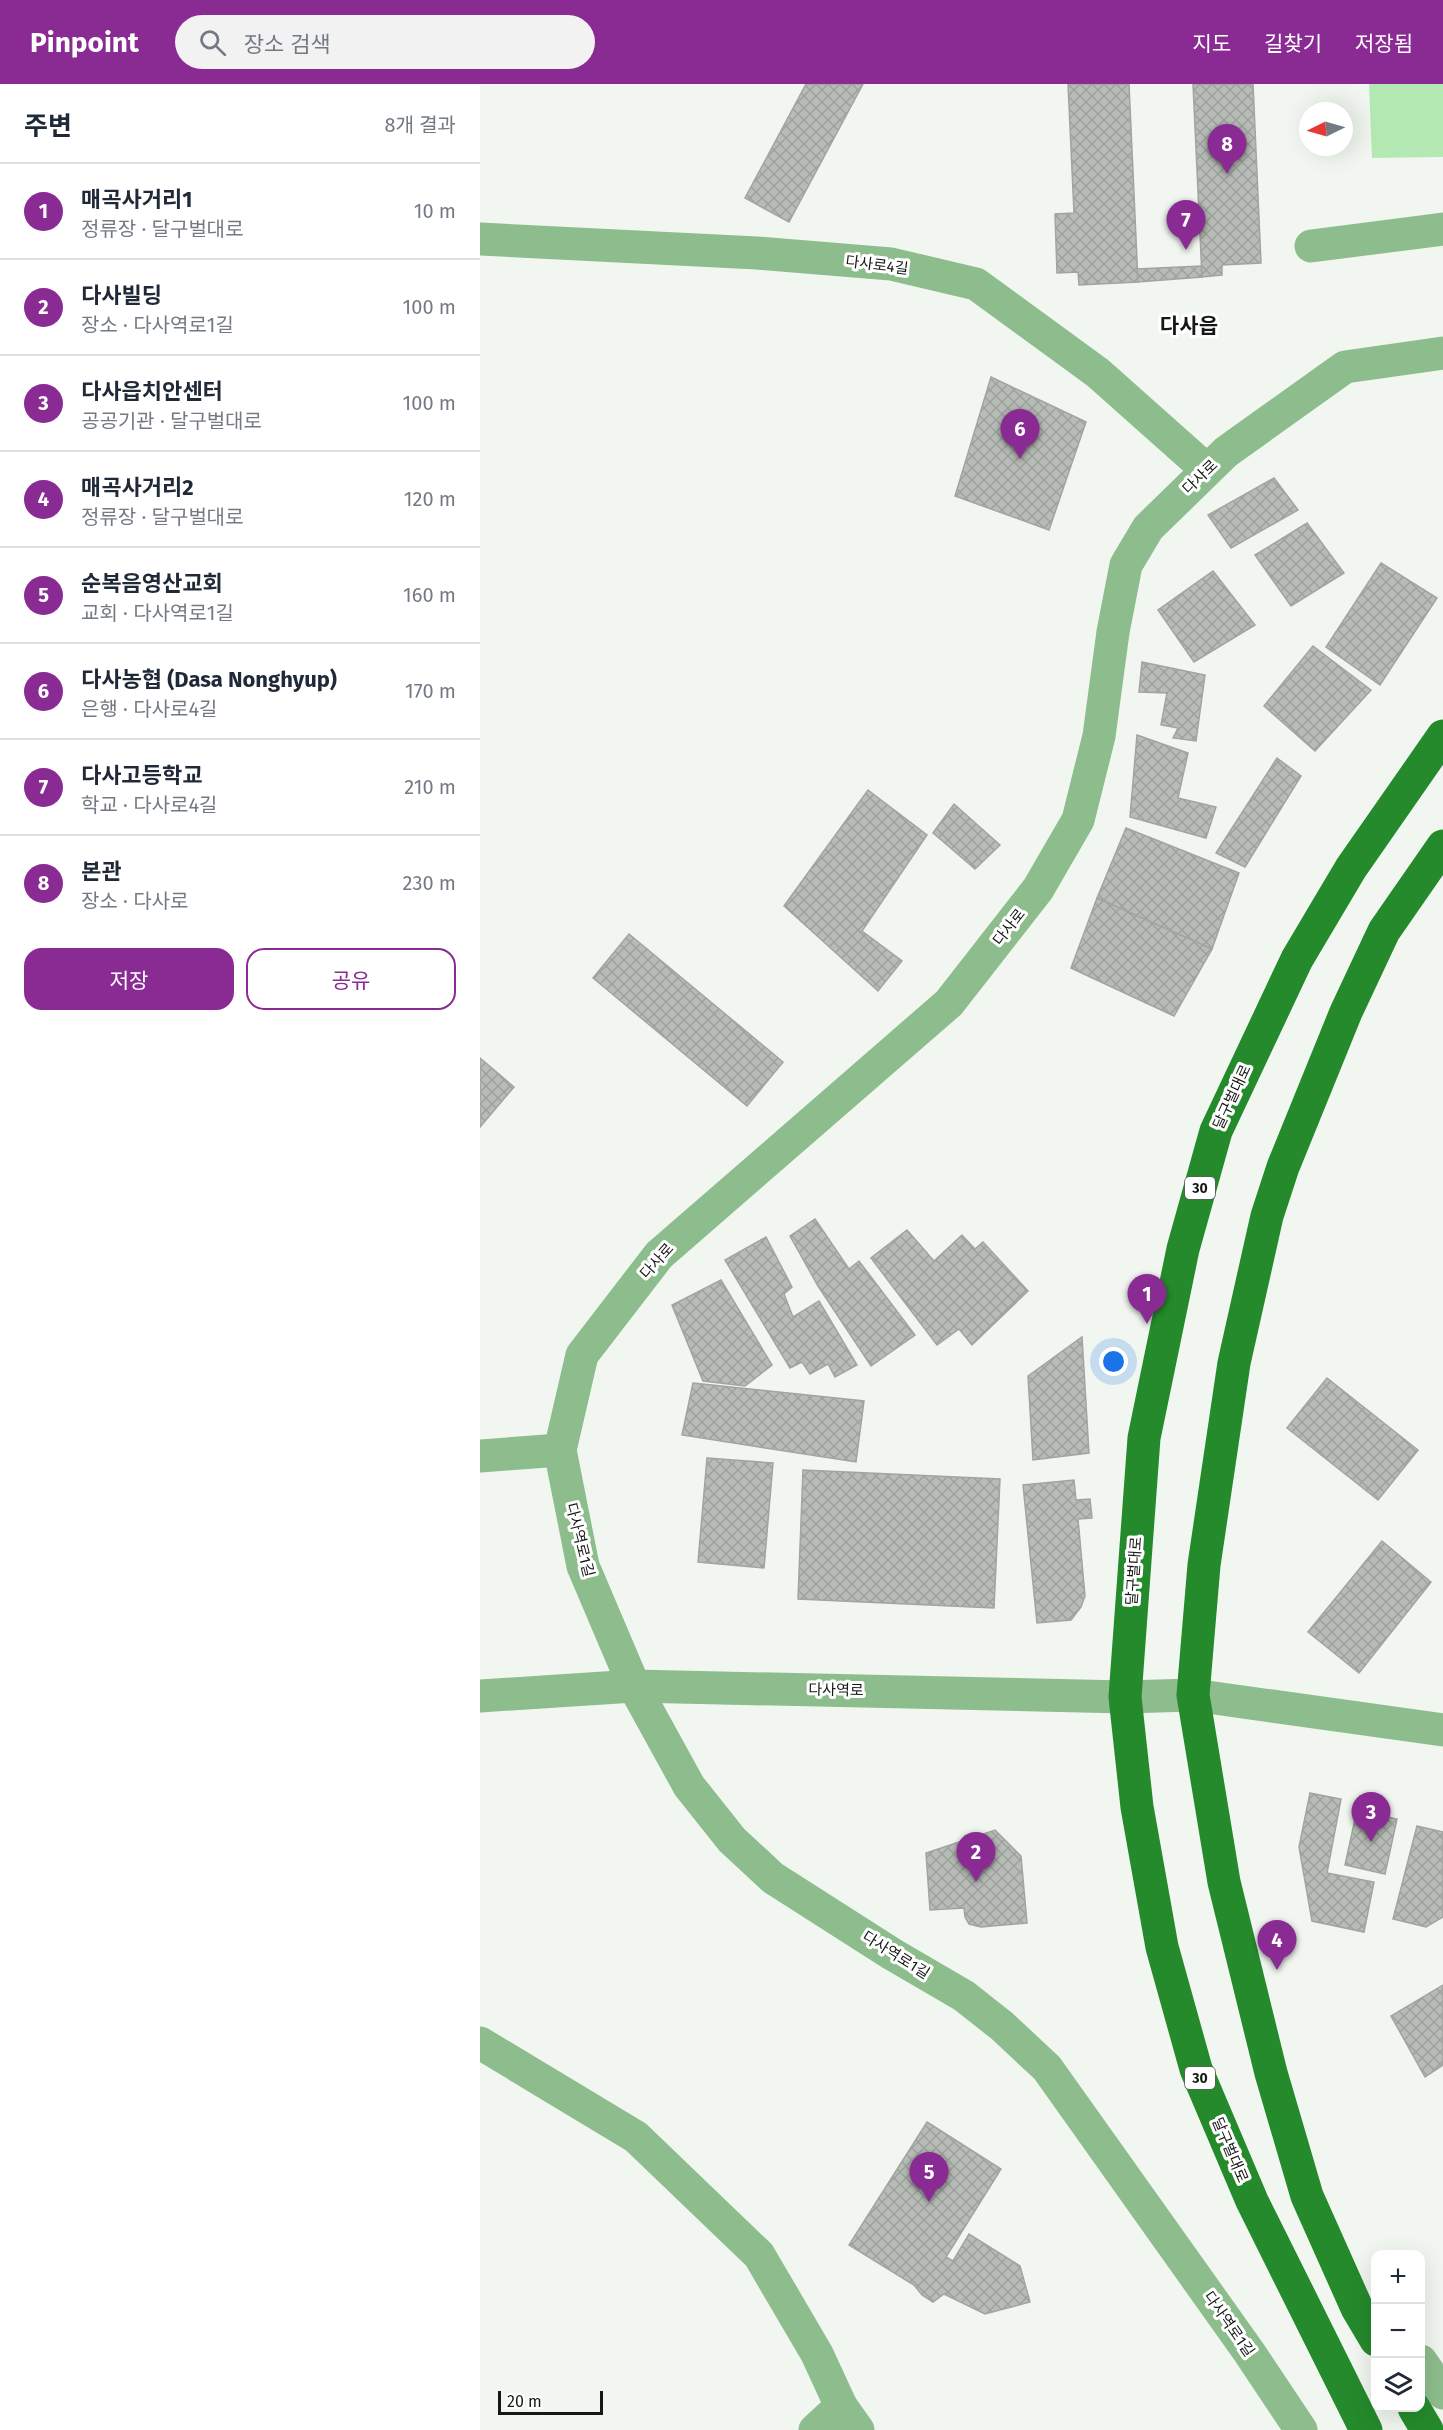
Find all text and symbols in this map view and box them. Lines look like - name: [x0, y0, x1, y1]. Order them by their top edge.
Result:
- search box: [175, 15, 595, 69]
- text: Pinpoint: [30, 26, 139, 59]
- icon: search: [196, 26, 229, 59]
- text: 장소 검색: [244, 31, 331, 58]
- text: 지도: [1192, 31, 1231, 57]
- text: 길찾기: [1264, 31, 1322, 57]
- text: 저장됨: [1355, 31, 1413, 57]
- north arrow: [1299, 102, 1353, 156]
- text: 주변: [24, 111, 72, 142]
- text: 8개 결과: [384, 113, 456, 137]
- pin: 8: [1208, 124, 1246, 174]
- text: 매곡사거리1: [81, 186, 192, 213]
- text: 1: [39, 199, 48, 223]
- text: 10 m: [414, 199, 456, 223]
- pin: 7: [1166, 200, 1206, 250]
- text: 정류장 · 달구벌대로: [81, 217, 244, 241]
- street label: 다사로4길: [845, 252, 909, 278]
- text: 다사빌딩: [81, 282, 162, 309]
- text: 2: [38, 295, 49, 319]
- text: 100 m: [403, 295, 456, 319]
- text: 장소 · 다사역로1길: [81, 313, 234, 337]
- district label: 다사읍: [1160, 313, 1218, 339]
- text: 다사읍치안센터: [81, 378, 223, 405]
- text: 3: [38, 391, 49, 415]
- text: 100 m: [403, 391, 456, 415]
- text: 공공기관 · 달구벌대로: [81, 409, 262, 433]
- pin: 6: [1000, 410, 1040, 459]
- street label: 다사로: [1179, 456, 1221, 498]
- text: 매곡사거리2: [81, 474, 194, 501]
- text: 4: [38, 487, 49, 511]
- text: 120 m: [404, 487, 456, 511]
- text: 정류장 · 달구벌대로: [81, 505, 244, 529]
- text: 순복음영산교회: [81, 570, 223, 597]
- text: 5: [38, 583, 49, 607]
- text: 160 m: [403, 583, 456, 607]
- text: 교회 · 다사역로1길: [81, 601, 234, 625]
- text: 다사농협 (Dasa Nonghyup): [81, 666, 337, 693]
- text: 6: [38, 679, 49, 703]
- text: 170 m: [405, 679, 456, 703]
- text: 은행 · 다사로4길: [81, 697, 217, 721]
- text: 다사고등학교: [81, 762, 202, 789]
- text: 7: [39, 775, 48, 799]
- text: 210 m: [404, 775, 456, 799]
- text: 학교 · 다사로4길: [81, 793, 217, 817]
- text: 본관: [81, 858, 121, 885]
- text: 8: [38, 871, 49, 895]
- text: 230 m: [403, 871, 456, 895]
- text: 장소 · 다사로: [81, 889, 188, 913]
- street label: 다사로: [989, 905, 1029, 949]
- button: 저장: [24, 948, 234, 1010]
- button: 공유: [246, 948, 456, 1010]
- street label: 달구벌대로: [1209, 1062, 1255, 1132]
- road number: 30: [1185, 1177, 1215, 1199]
- street label: 다사로: [636, 1240, 678, 1282]
- pin: 1: [1128, 1274, 1166, 1324]
- your location: [1099, 1347, 1128, 1376]
- street label: 다사역로1길: [562, 1501, 598, 1579]
- street label: 달구벌대로: [1123, 1536, 1145, 1606]
- street label: 다사역로: [808, 1681, 864, 1699]
- pin: 3: [1352, 1792, 1390, 1842]
- pin: 2: [956, 1832, 996, 1882]
- pin: 4: [1258, 1920, 1296, 1970]
- street label: 다사역로1길: [859, 1927, 933, 1983]
- road number: 30: [1185, 2067, 1215, 2089]
- street label: 달구벌대로: [1208, 2115, 1252, 2185]
- pin: 5: [910, 2152, 948, 2202]
- map controls: [1371, 2250, 1425, 2412]
- button: +: [1371, 2250, 1425, 2304]
- street label: 다사역로1길: [1200, 2288, 1258, 2360]
- button: −: [1371, 2304, 1425, 2358]
- button: layers: [1371, 2358, 1425, 2412]
- scale bar: [498, 2388, 603, 2416]
- text: 20 m: [507, 2392, 542, 2411]

